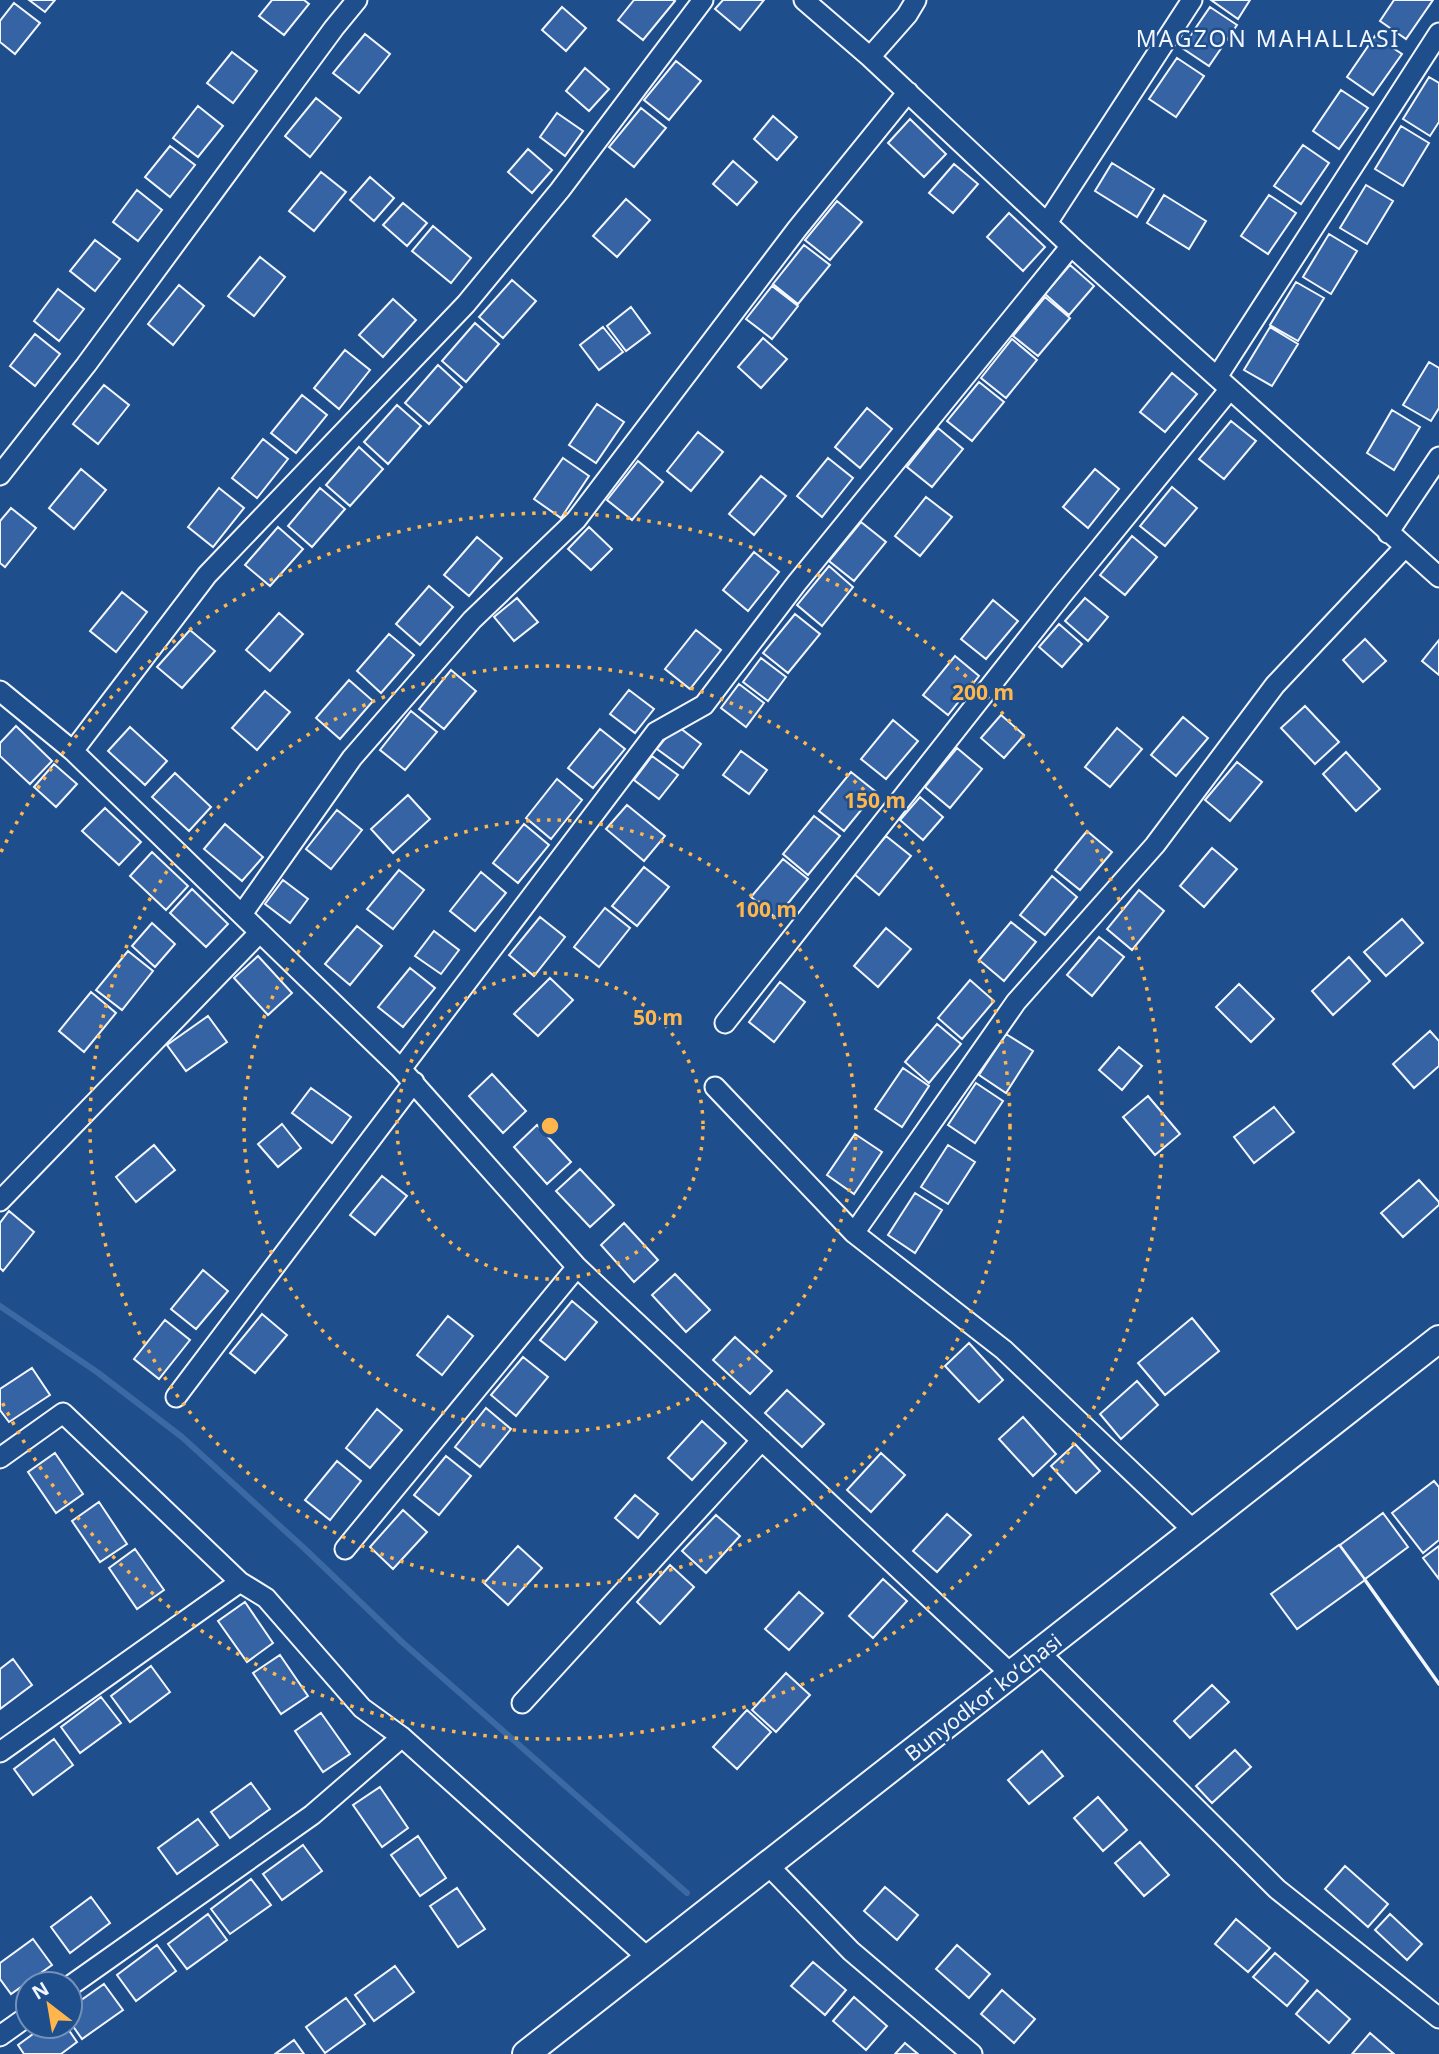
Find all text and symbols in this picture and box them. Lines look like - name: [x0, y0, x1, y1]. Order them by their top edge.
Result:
- district label: MAGZON MAHALLASI: [1136, 22, 1400, 54]
- text: 200 m: [952, 678, 1014, 706]
- text: 150 m: [844, 786, 906, 814]
- text: 100 m: [735, 895, 797, 923]
- text: 50 m: [633, 1003, 683, 1031]
- centre of rings: [538, 1114, 562, 1138]
- street label: Bunyodkor koʻchasi: [899, 1627, 1067, 1767]
- north arrow: [14, 1970, 84, 2040]
- text: N: [27, 1975, 54, 2006]

